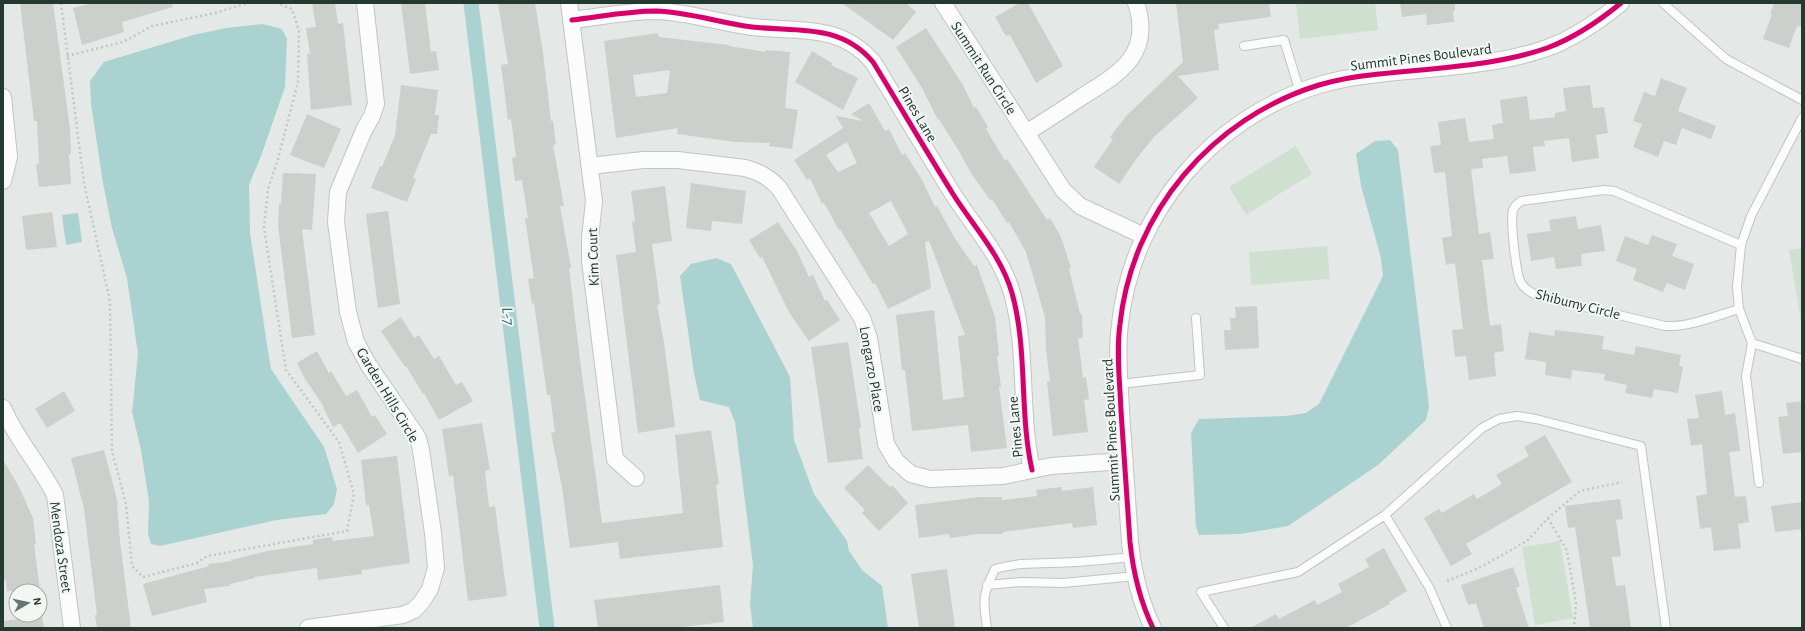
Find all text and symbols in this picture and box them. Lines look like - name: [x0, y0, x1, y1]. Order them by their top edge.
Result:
- street label: Summit Run Circle: [948, 19, 1019, 118]
- street label: Summit Pines Boulevard: [1349, 41, 1493, 74]
- street label: Pines Lane: [895, 84, 940, 145]
- street label: Kim Court: [585, 227, 602, 286]
- street label: Shibumy Circle: [1534, 287, 1622, 322]
- water label: L-7: [499, 306, 517, 326]
- street label: Longarzo Place: [857, 325, 886, 413]
- street label: Garden Hills Circle: [353, 345, 422, 445]
- street label: Summit Pines Boulevard: [1100, 358, 1123, 502]
- street label: Pines Lane: [1005, 395, 1026, 458]
- street label: Mendoza Street: [47, 500, 74, 594]
- north arrow: [8, 583, 48, 623]
- text: N: [31, 597, 43, 606]

